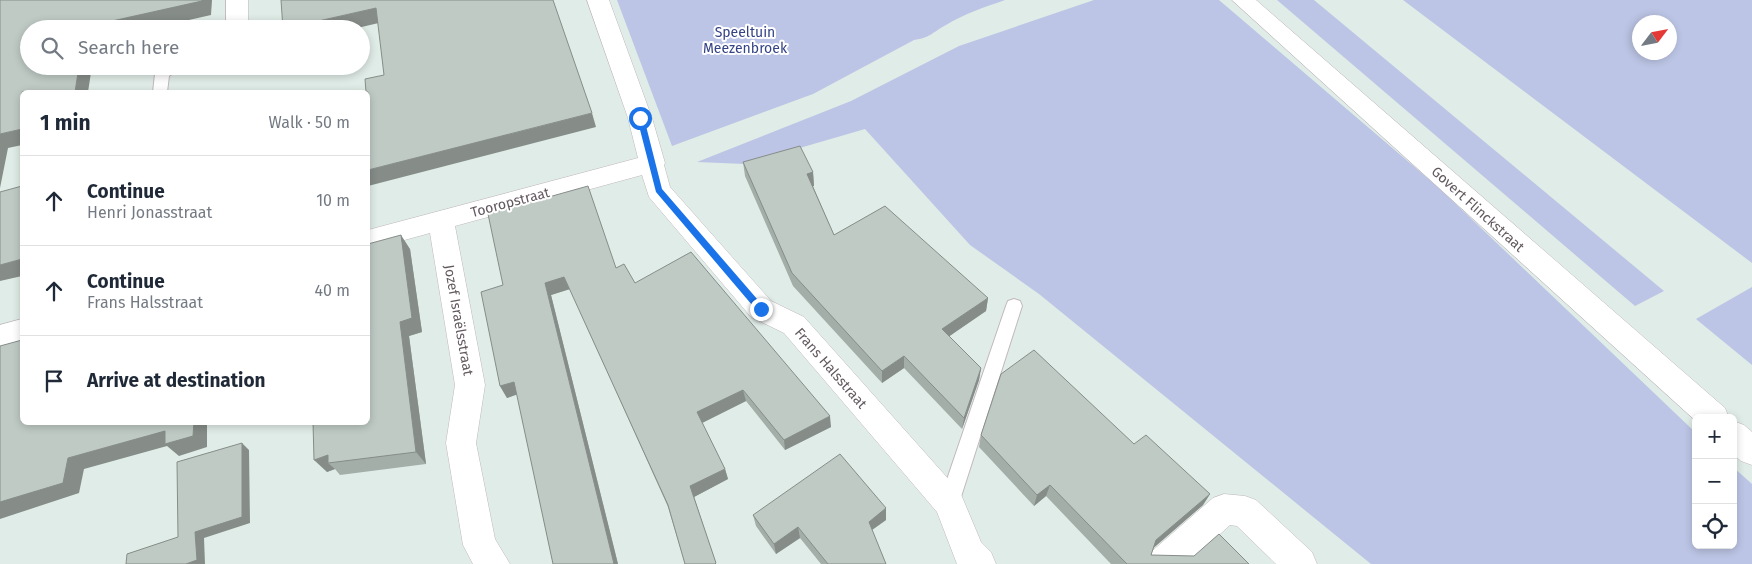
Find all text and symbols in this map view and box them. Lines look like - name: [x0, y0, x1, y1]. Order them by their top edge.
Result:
- north arrow: [1632, 15, 1677, 60]
- search box: [20, 20, 370, 75]
- park label: Speeltuin Meezenbroek: [703, 24, 788, 57]
- icon: search: [38, 34, 66, 62]
- text: Search here: [78, 36, 179, 59]
- route start: [629, 107, 652, 130]
- text: 1 min: [40, 110, 91, 136]
- text: Walk · 50 m: [269, 113, 350, 132]
- street label: Govert Flinckstraat: [1428, 163, 1528, 256]
- text: Continue: [87, 180, 165, 203]
- street label: Tooropstraat: [469, 184, 552, 221]
- icon: ahead: [40, 187, 68, 215]
- text: 10 m: [316, 191, 350, 210]
- text: Henri Jonasstraat: [87, 203, 212, 222]
- street label: Jozef Israëlsstraat: [440, 263, 477, 378]
- text: Continue: [87, 270, 165, 293]
- icon: ahead: [40, 277, 68, 305]
- text: 40 m: [315, 281, 350, 300]
- text: Frans Halsstraat: [87, 293, 203, 312]
- route end: [750, 298, 773, 321]
- street label: Frans Halsstraat: [791, 324, 871, 413]
- icon: arrive: [40, 367, 68, 395]
- text: Arrive at destination: [87, 369, 266, 392]
- map controls: [1692, 414, 1737, 549]
- button: +: [1692, 414, 1737, 459]
- button: −: [1692, 459, 1737, 504]
- button: locate: [1692, 504, 1737, 549]

